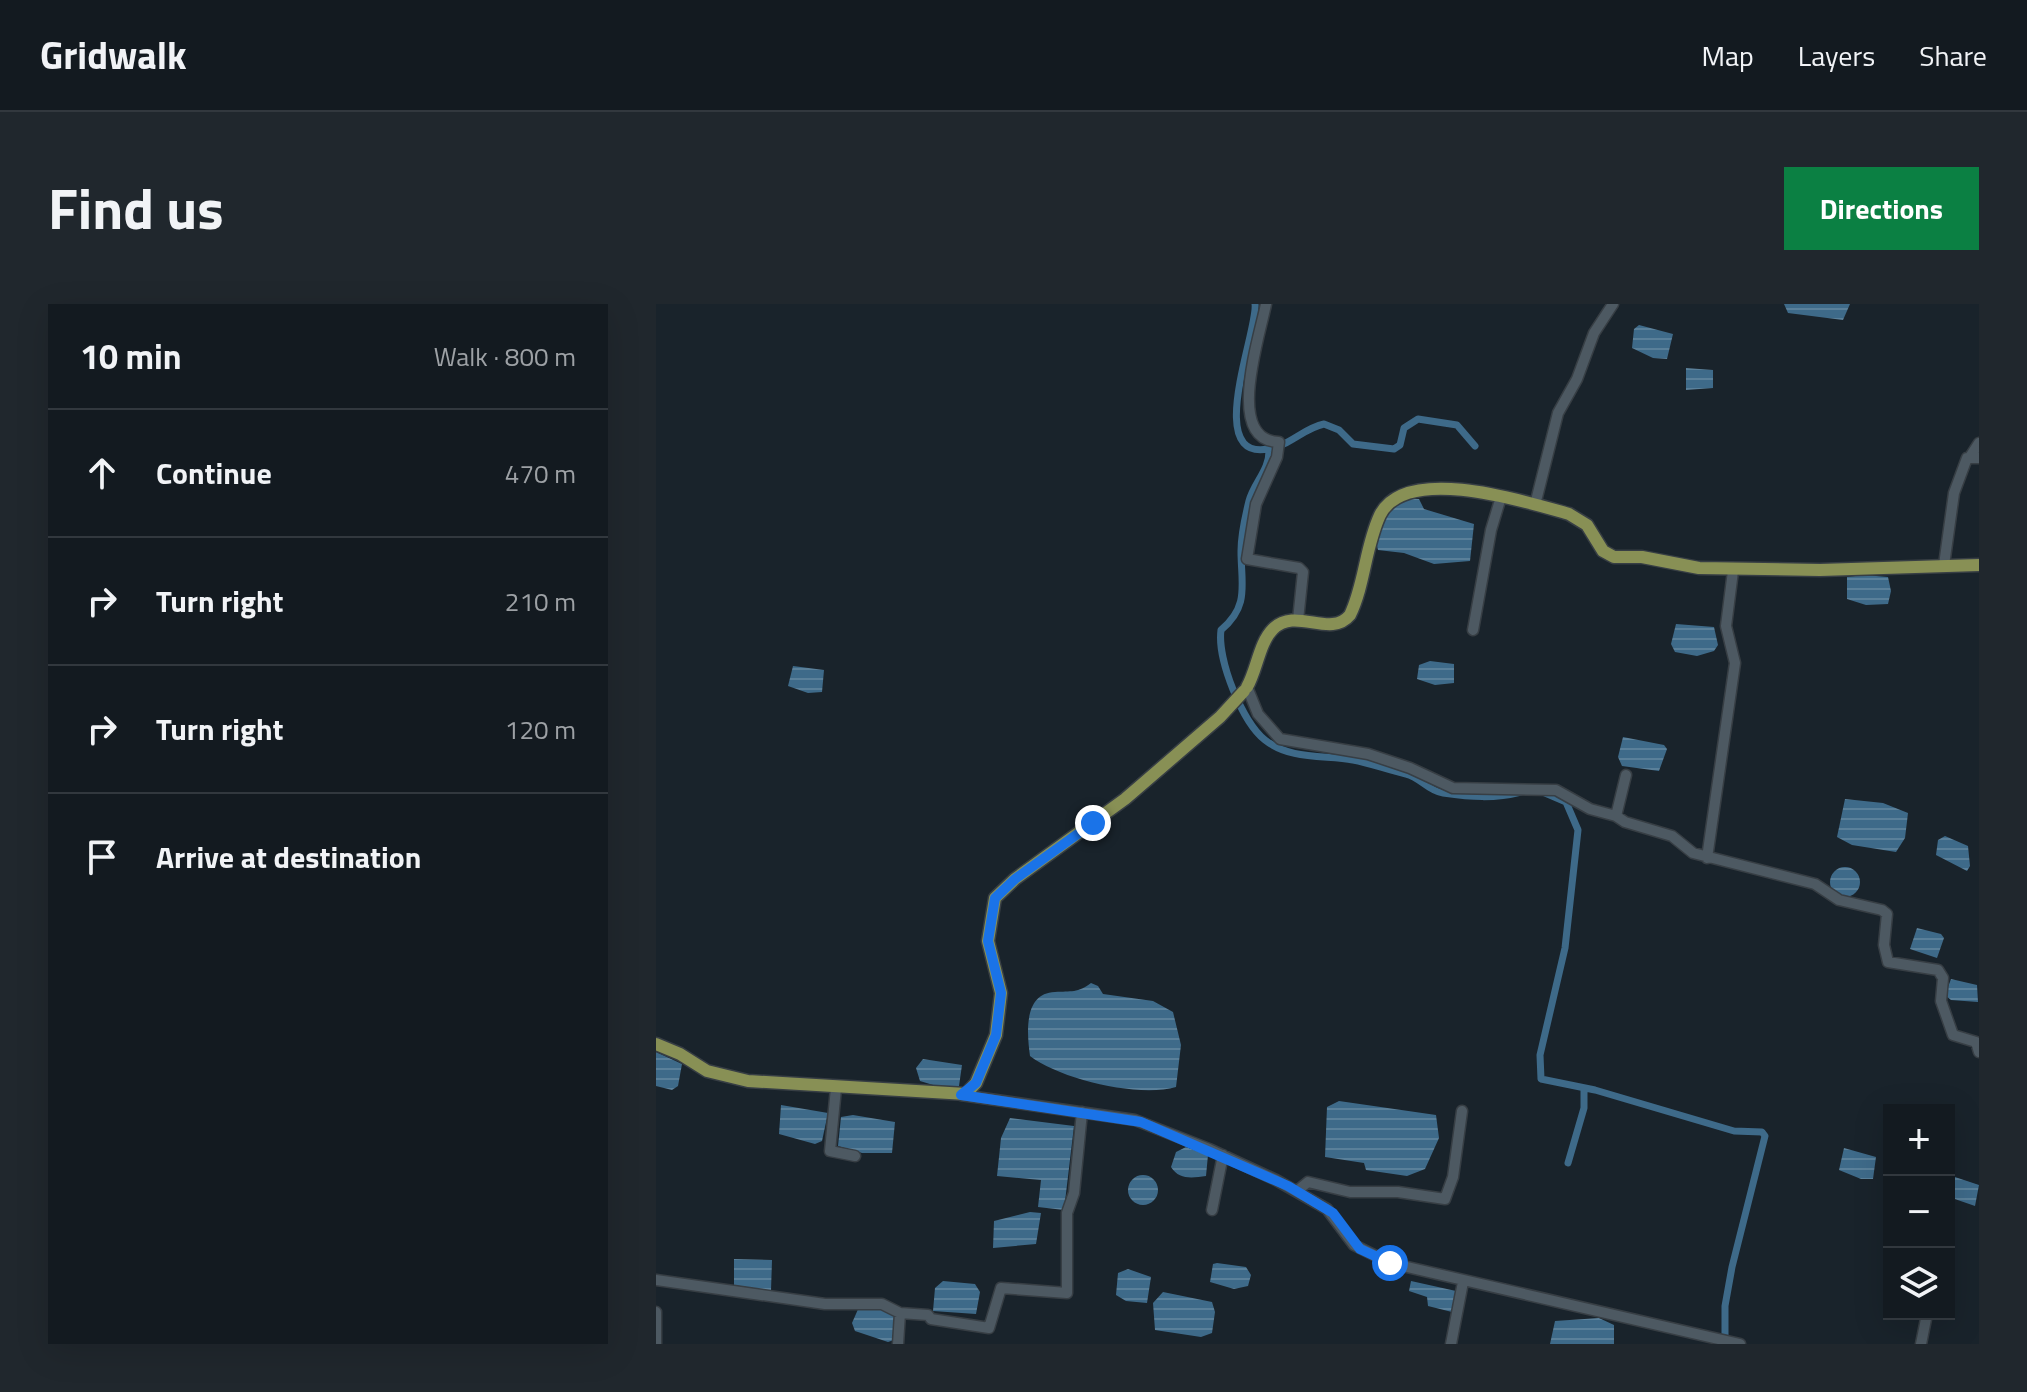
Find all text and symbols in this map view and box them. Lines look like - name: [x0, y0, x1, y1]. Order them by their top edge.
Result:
- text: Gridwalk: [40, 26, 187, 84]
- text: Map: [1701, 34, 1754, 77]
- text: Layers: [1798, 34, 1875, 77]
- text: Share: [1919, 34, 1987, 77]
- text: Find us: [48, 166, 224, 251]
- button: Directions: [1784, 167, 1979, 250]
- text: 10 min: [80, 330, 182, 382]
- text: Walk · 800 m: [434, 337, 576, 376]
- text: Continue: [156, 450, 272, 496]
- icon: ahead: [80, 451, 124, 495]
- text: 470 m: [505, 454, 576, 493]
- text: Turn right: [156, 578, 284, 624]
- icon: right: [80, 579, 124, 623]
- text: 210 m: [505, 582, 576, 621]
- text: Turn right: [156, 706, 284, 752]
- icon: right: [80, 707, 124, 751]
- text: 120 m: [505, 710, 576, 749]
- route end: [1075, 805, 1111, 841]
- text: Arrive at destination: [156, 834, 421, 880]
- icon: arrive: [80, 835, 124, 879]
- map controls: [1883, 1104, 1955, 1320]
- button: +: [1883, 1104, 1955, 1176]
- button: −: [1883, 1176, 1955, 1248]
- route start: [1372, 1245, 1408, 1281]
- button: layers: [1883, 1248, 1955, 1320]

